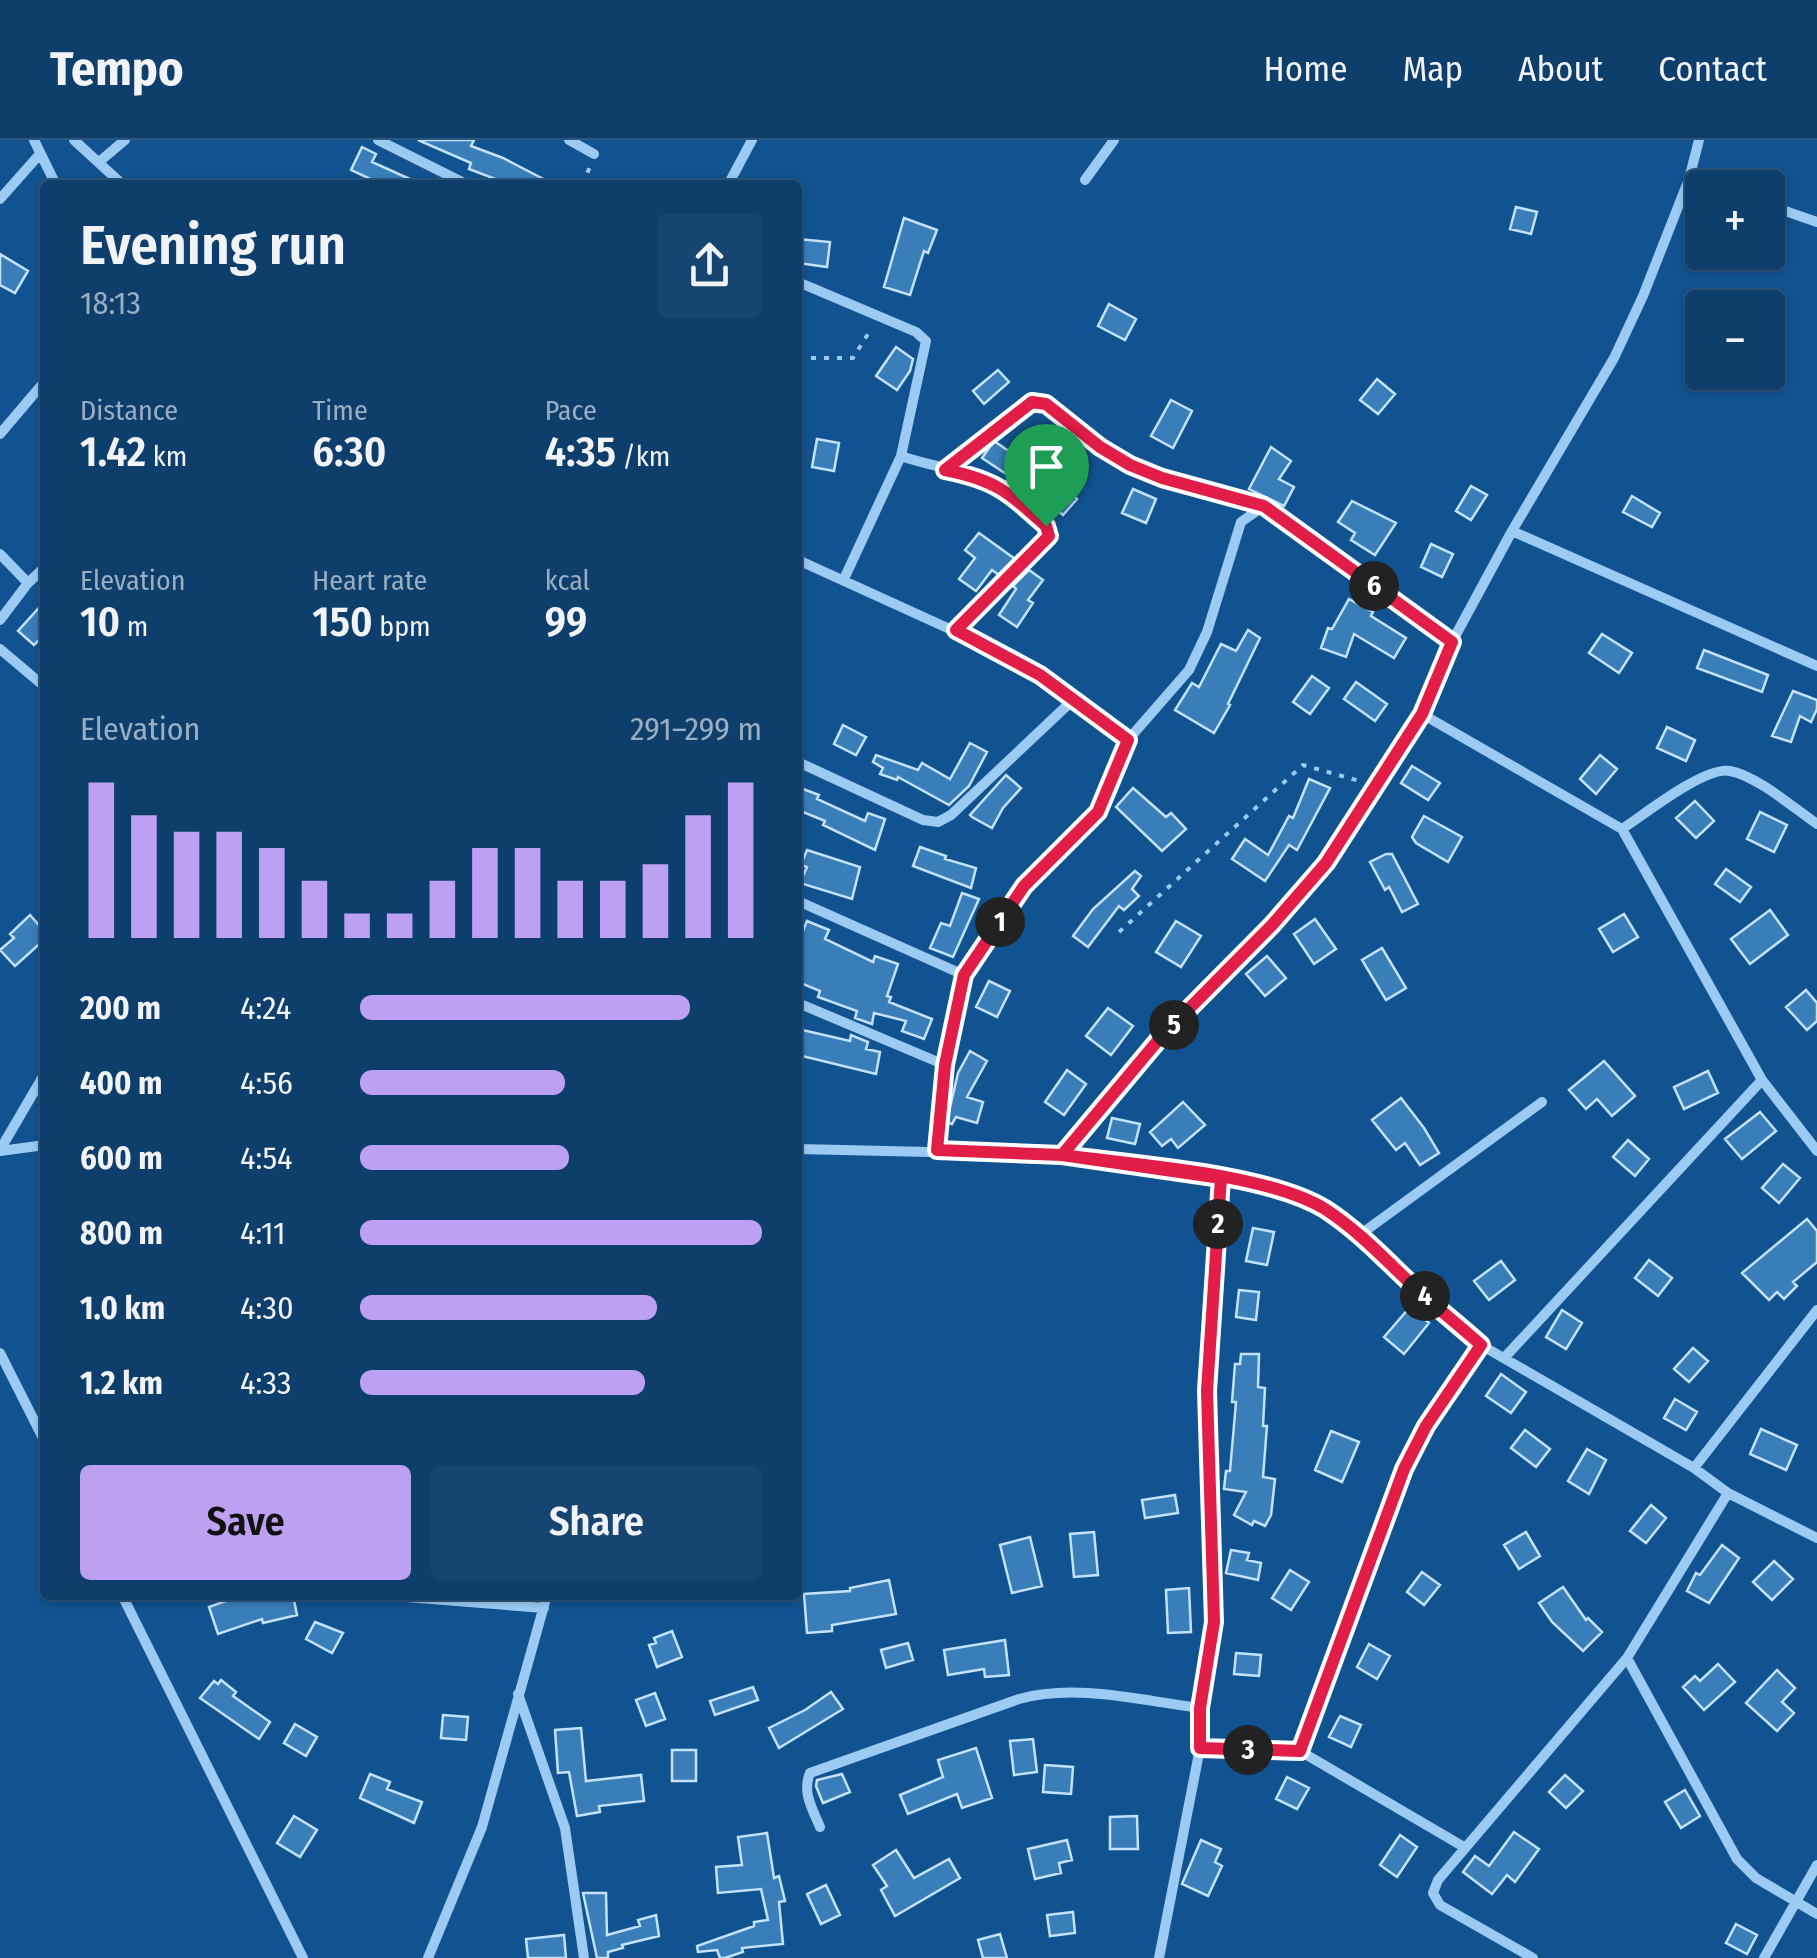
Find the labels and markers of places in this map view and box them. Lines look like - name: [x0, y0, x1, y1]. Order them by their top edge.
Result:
- pin: [1004, 424, 1089, 527]
- pin: 6: [1349, 561, 1399, 611]
- pin: 1: [975, 897, 1025, 947]
- pin: 5: [1149, 1000, 1199, 1050]
- pin: 2: [1193, 1199, 1243, 1249]
- pin: 4: [1400, 1271, 1450, 1321]
- pin: 3: [1223, 1725, 1273, 1775]

